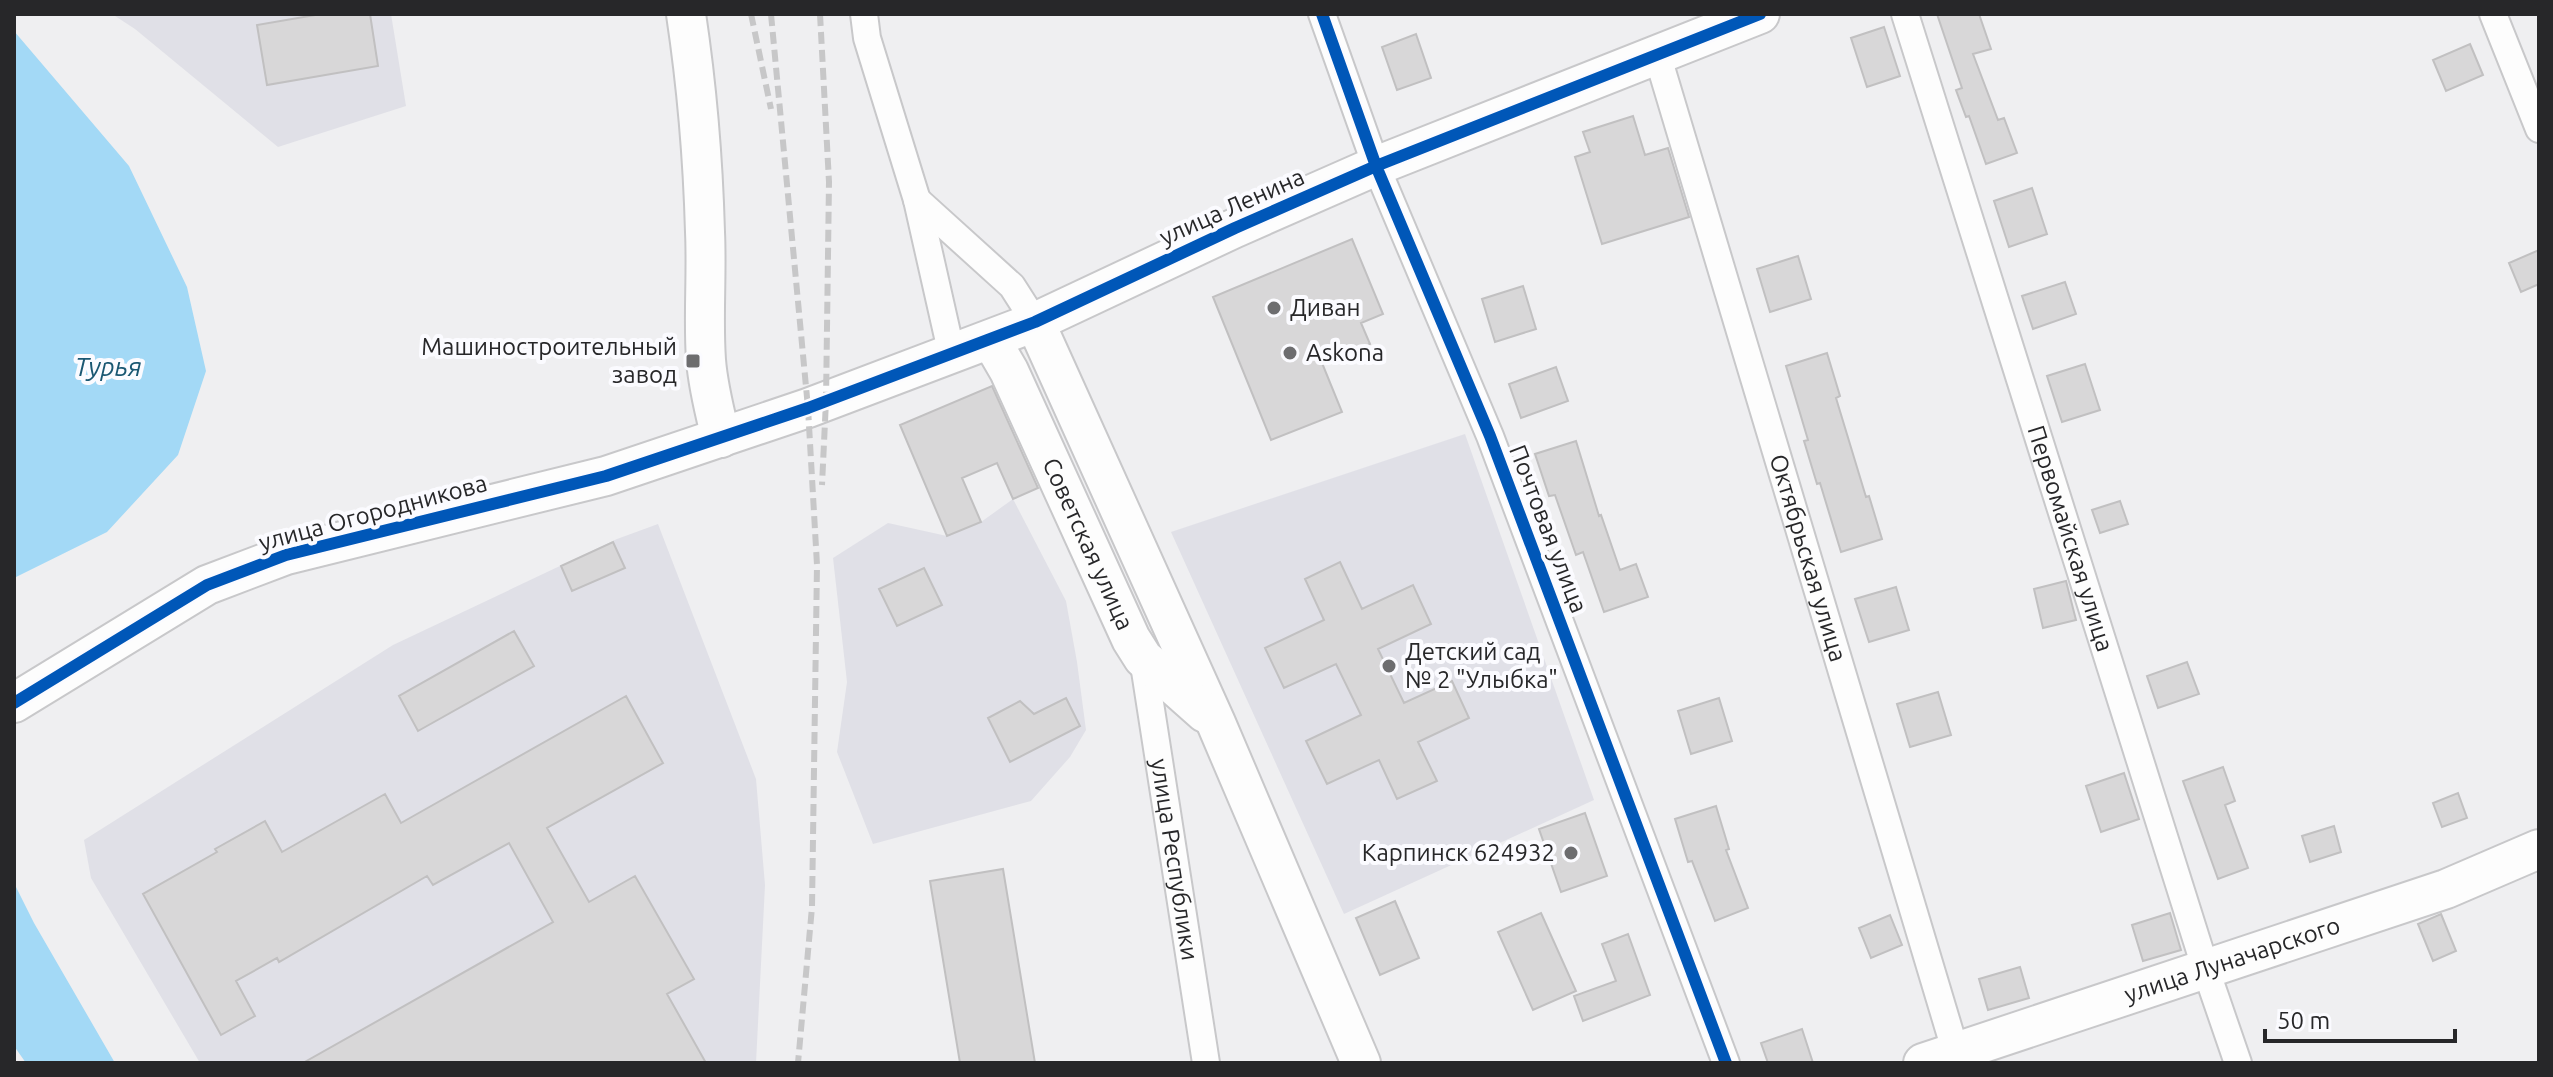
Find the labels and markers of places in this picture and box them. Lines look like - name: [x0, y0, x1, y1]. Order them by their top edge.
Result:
- place label: Диван: [1290, 294, 1361, 321]
- marker: Диван: [1265, 299, 1283, 317]
- place label: Машиностроительный завод: [421, 333, 677, 388]
- place label: Askona: [1306, 339, 1384, 366]
- marker: Askona: [1281, 344, 1299, 362]
- marker: Машиностроительный завод: [684, 352, 702, 370]
- place label: Детский сад № 2 "Улыбка": [1405, 638, 1558, 693]
- marker: Детский сад № 2 "Улыбка": [1380, 657, 1398, 675]
- place label: Карпинск 624932: [1362, 839, 1555, 866]
- marker: Карпинск 624932: [1562, 844, 1580, 862]

